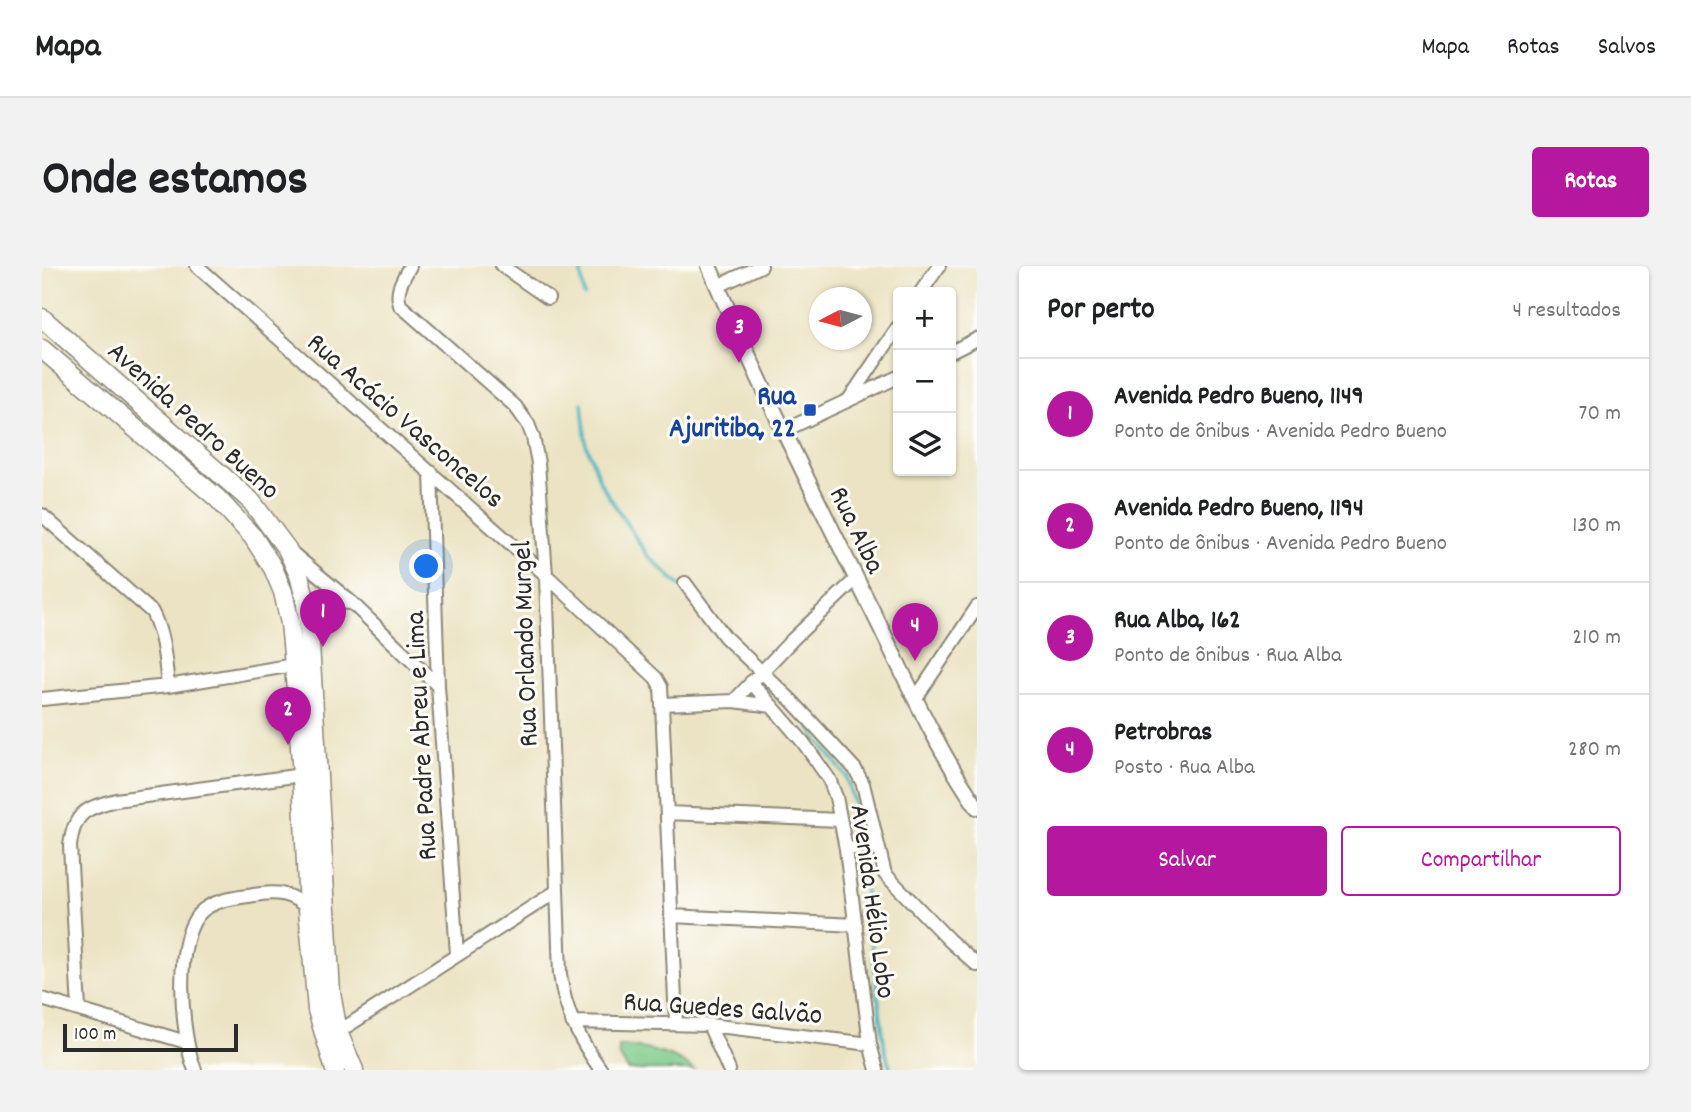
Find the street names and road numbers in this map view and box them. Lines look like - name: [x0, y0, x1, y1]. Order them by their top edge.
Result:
- street label: Rua Acácio Vasconcelos: [296, 325, 511, 520]
- street label: Avenida Pedro Bueno: [96, 334, 287, 511]
- street label: Rua Alba: [816, 481, 893, 582]
- street label: Rua Orlando Murgel: [504, 540, 552, 748]
- street label: Rua Padre Abreu e Lima: [397, 609, 450, 861]
- street label: Avenida Hélio Lobo: [837, 802, 903, 1001]
- street label: Rua Guedes Galvão: [622, 984, 824, 1038]

